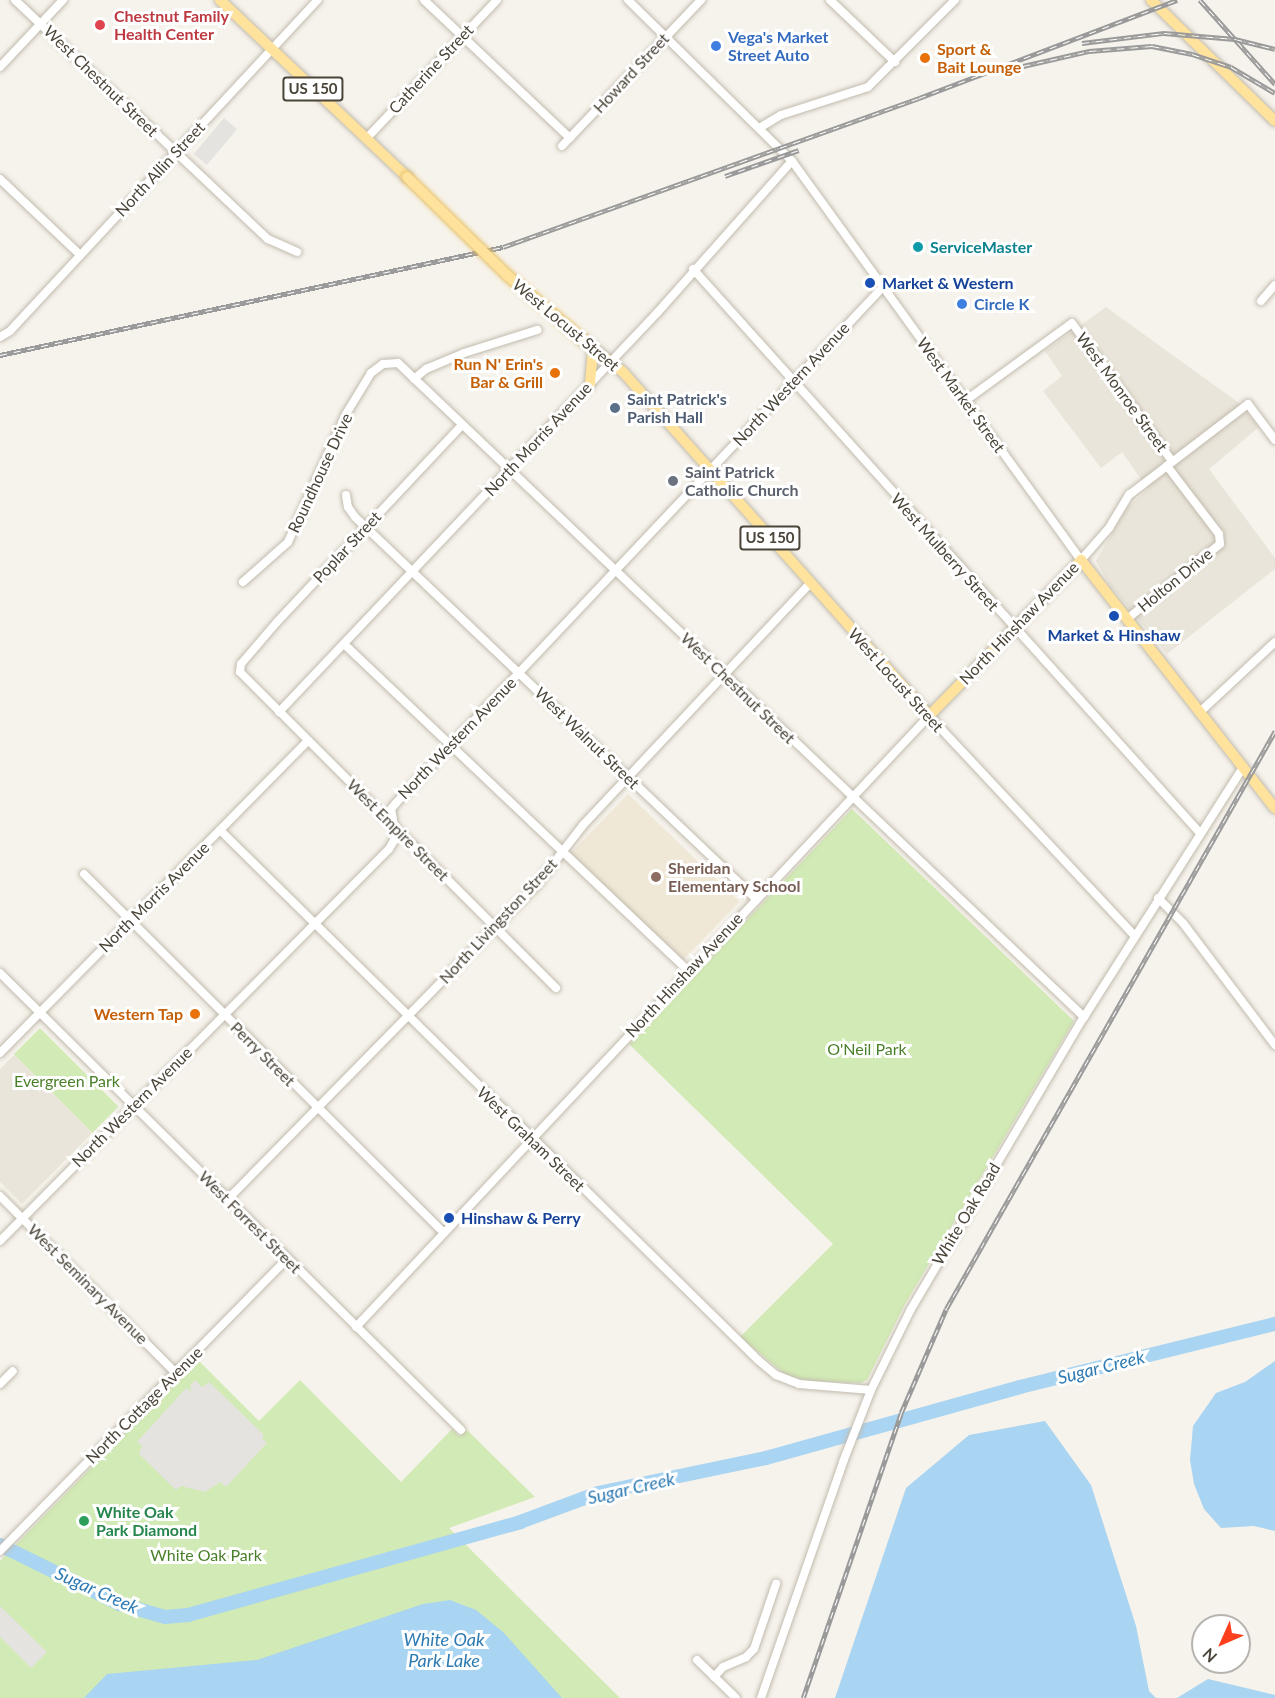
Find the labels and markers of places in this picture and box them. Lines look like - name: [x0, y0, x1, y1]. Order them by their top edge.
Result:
- place label: Chestnut Family Health Center: [114, 6, 229, 44]
- marker: Chestnut Family Health Center: [91, 16, 109, 34]
- place label: Vega's Market Street Auto: [728, 27, 828, 65]
- marker: Vega's Market Street Auto: [709, 39, 723, 53]
- place label: Sport & Bait Lounge: [937, 39, 1021, 77]
- marker: Sport & Bait Lounge: [918, 51, 932, 65]
- place label: ServiceMaster: [930, 237, 1032, 257]
- marker: ServiceMaster: [911, 240, 925, 254]
- place label: Market & Western: [882, 273, 1014, 293]
- marker: Market & Western: [863, 276, 877, 290]
- place label: Circle K: [974, 294, 1029, 314]
- marker: Circle K: [955, 297, 969, 311]
- place label: Run N' Erin's Bar & Grill: [453, 354, 543, 392]
- marker: Run N' Erin's Bar & Grill: [548, 366, 562, 380]
- place label: Saint Patrick's Parish Hall: [627, 389, 727, 427]
- marker: Saint Patrick's Parish Hall: [608, 401, 622, 415]
- place label: Saint Patrick Catholic Church: [685, 462, 799, 500]
- marker: Saint Patrick Catholic Church: [666, 474, 680, 488]
- marker: Market & Hinshaw: [1107, 609, 1121, 623]
- place label: Market & Hinshaw: [1047, 625, 1181, 645]
- place label: Sheridan Elementary School: [668, 858, 801, 896]
- marker: Sheridan Elementary School: [649, 870, 663, 884]
- place label: Western Tap: [93, 1004, 183, 1024]
- marker: Western Tap: [188, 1007, 202, 1021]
- place label: Hinshaw & Perry: [461, 1208, 581, 1228]
- marker: Hinshaw & Perry: [442, 1211, 456, 1225]
- place label: White Oak Park Diamond: [96, 1502, 197, 1540]
- marker: White Oak Park Diamond: [77, 1514, 91, 1528]

